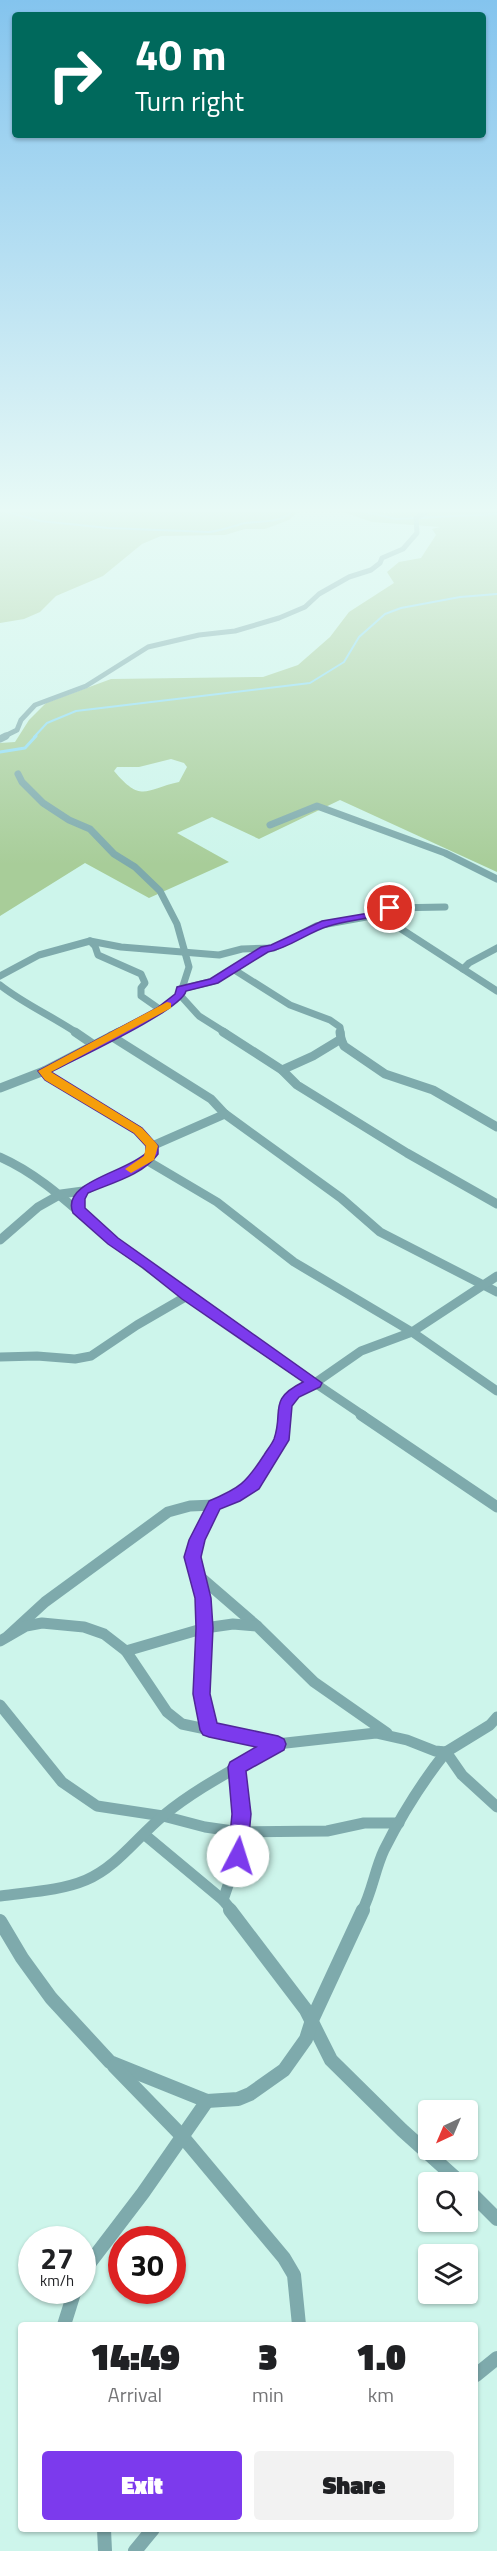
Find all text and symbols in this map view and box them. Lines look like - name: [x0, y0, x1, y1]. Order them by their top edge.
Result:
- text: 40 m: [135, 22, 227, 86]
- icon: right: [36, 36, 114, 114]
- text: Turn right: [135, 80, 244, 121]
- pin: [364, 882, 415, 933]
- icon: arrive: [373, 891, 406, 924]
- position arrow: [206, 1824, 270, 1888]
- north arrow: [418, 2100, 478, 2160]
- map controls: [418, 2100, 478, 2304]
- button: search: [418, 2172, 478, 2232]
- speed limit sign: 30: [108, 2226, 186, 2304]
- text: 27: [40, 2235, 74, 2281]
- button: layers: [418, 2244, 478, 2304]
- text: km/h: [40, 2269, 74, 2292]
- text: 14:49: [90, 2329, 180, 2384]
- text: 3: [258, 2329, 278, 2384]
- text: 1.0: [356, 2329, 406, 2384]
- text: Arrival: [108, 2379, 162, 2410]
- text: min: [252, 2379, 284, 2410]
- text: km: [368, 2379, 394, 2410]
- button: Exit: [42, 2451, 242, 2520]
- button: Share: [254, 2451, 454, 2520]

